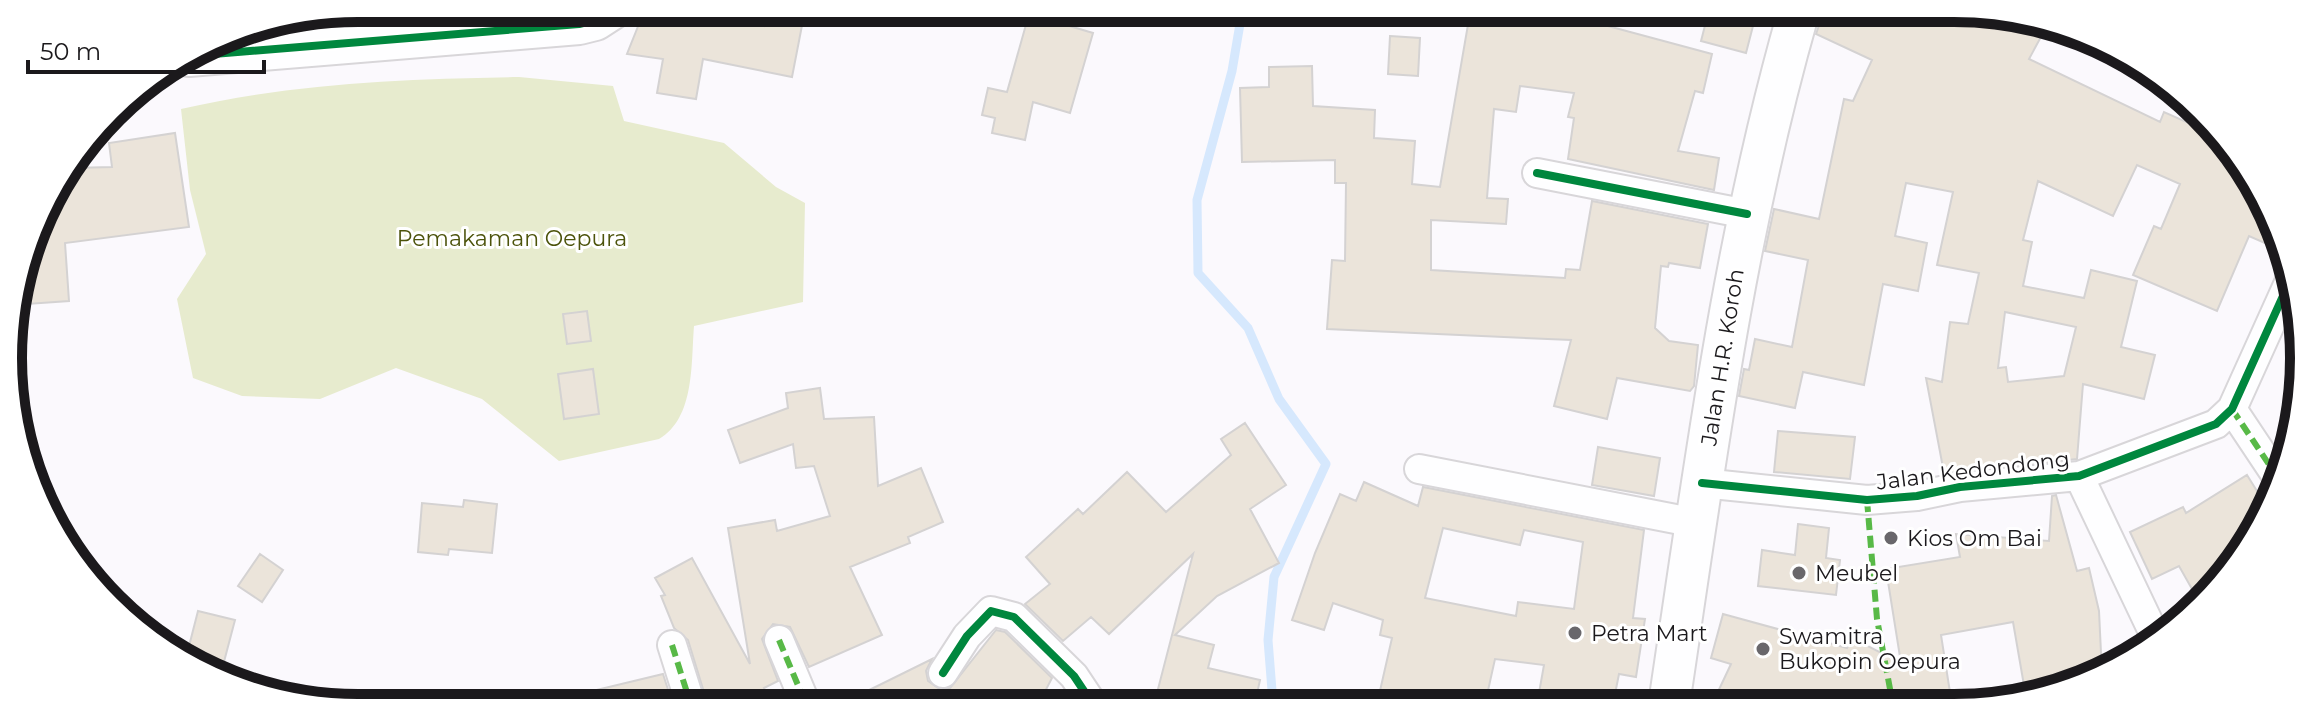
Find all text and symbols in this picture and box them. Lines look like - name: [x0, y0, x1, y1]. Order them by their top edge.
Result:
- scale bar: [28, 24, 264, 74]
- text: 50 m: [40, 37, 101, 66]
- park label: Pemakaman Oepura: [397, 225, 627, 252]
- street label: Jalan H.R. Koroh: [1695, 267, 1750, 448]
- street label: Jalan Kedondong: [1874, 445, 2071, 496]
- place label: Kios Om Bai: [1907, 525, 2042, 552]
- marker: Kios Om Bai: [1882, 529, 1900, 547]
- place label: Meubel: [1815, 560, 1898, 587]
- marker: Meubel: [1790, 564, 1808, 582]
- place label: Petra Mart: [1591, 620, 1708, 647]
- place label: Swamitra Bukopin Oepura: [1779, 623, 1961, 675]
- marker: Petra Mart: [1566, 624, 1584, 642]
- marker: Swamitra Bukopin Oepura: [1754, 640, 1772, 658]

